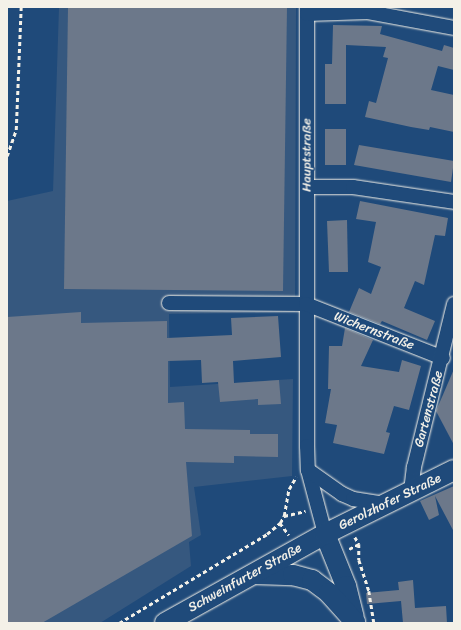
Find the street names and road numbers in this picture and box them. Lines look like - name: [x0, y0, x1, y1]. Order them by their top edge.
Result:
- street label: Hauptstraße: [299, 118, 315, 192]
- street label: Wichernstraße: [332, 309, 416, 353]
- street label: Gartenstraße: [411, 369, 447, 449]
- street label: Gerolzhofer Straße: [336, 470, 444, 534]
- street label: Schweinfurter Straße: [185, 540, 305, 616]

